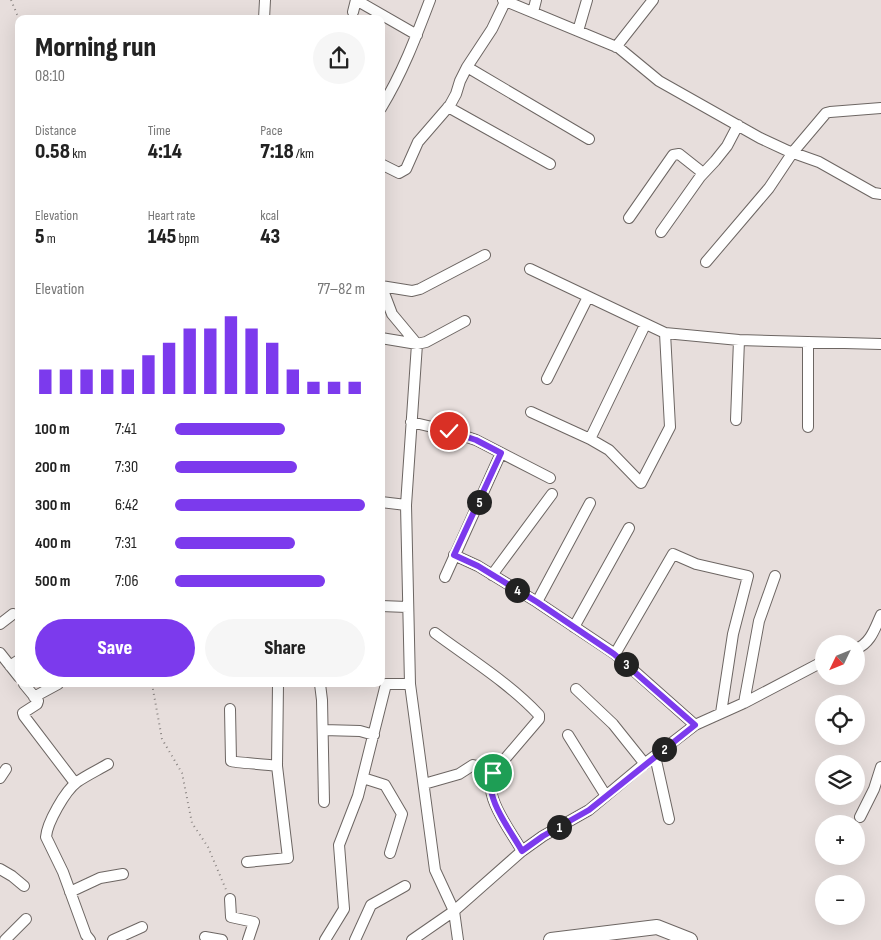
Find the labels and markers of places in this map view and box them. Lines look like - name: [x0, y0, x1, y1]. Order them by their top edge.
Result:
- pin: [428, 410, 470, 452]
- pin: 5: [466, 490, 492, 514]
- pin: 4: [504, 578, 530, 602]
- pin: 3: [614, 652, 638, 676]
- pin: 2: [652, 736, 676, 762]
- pin: [472, 752, 514, 794]
- pin: 1: [546, 814, 572, 840]

